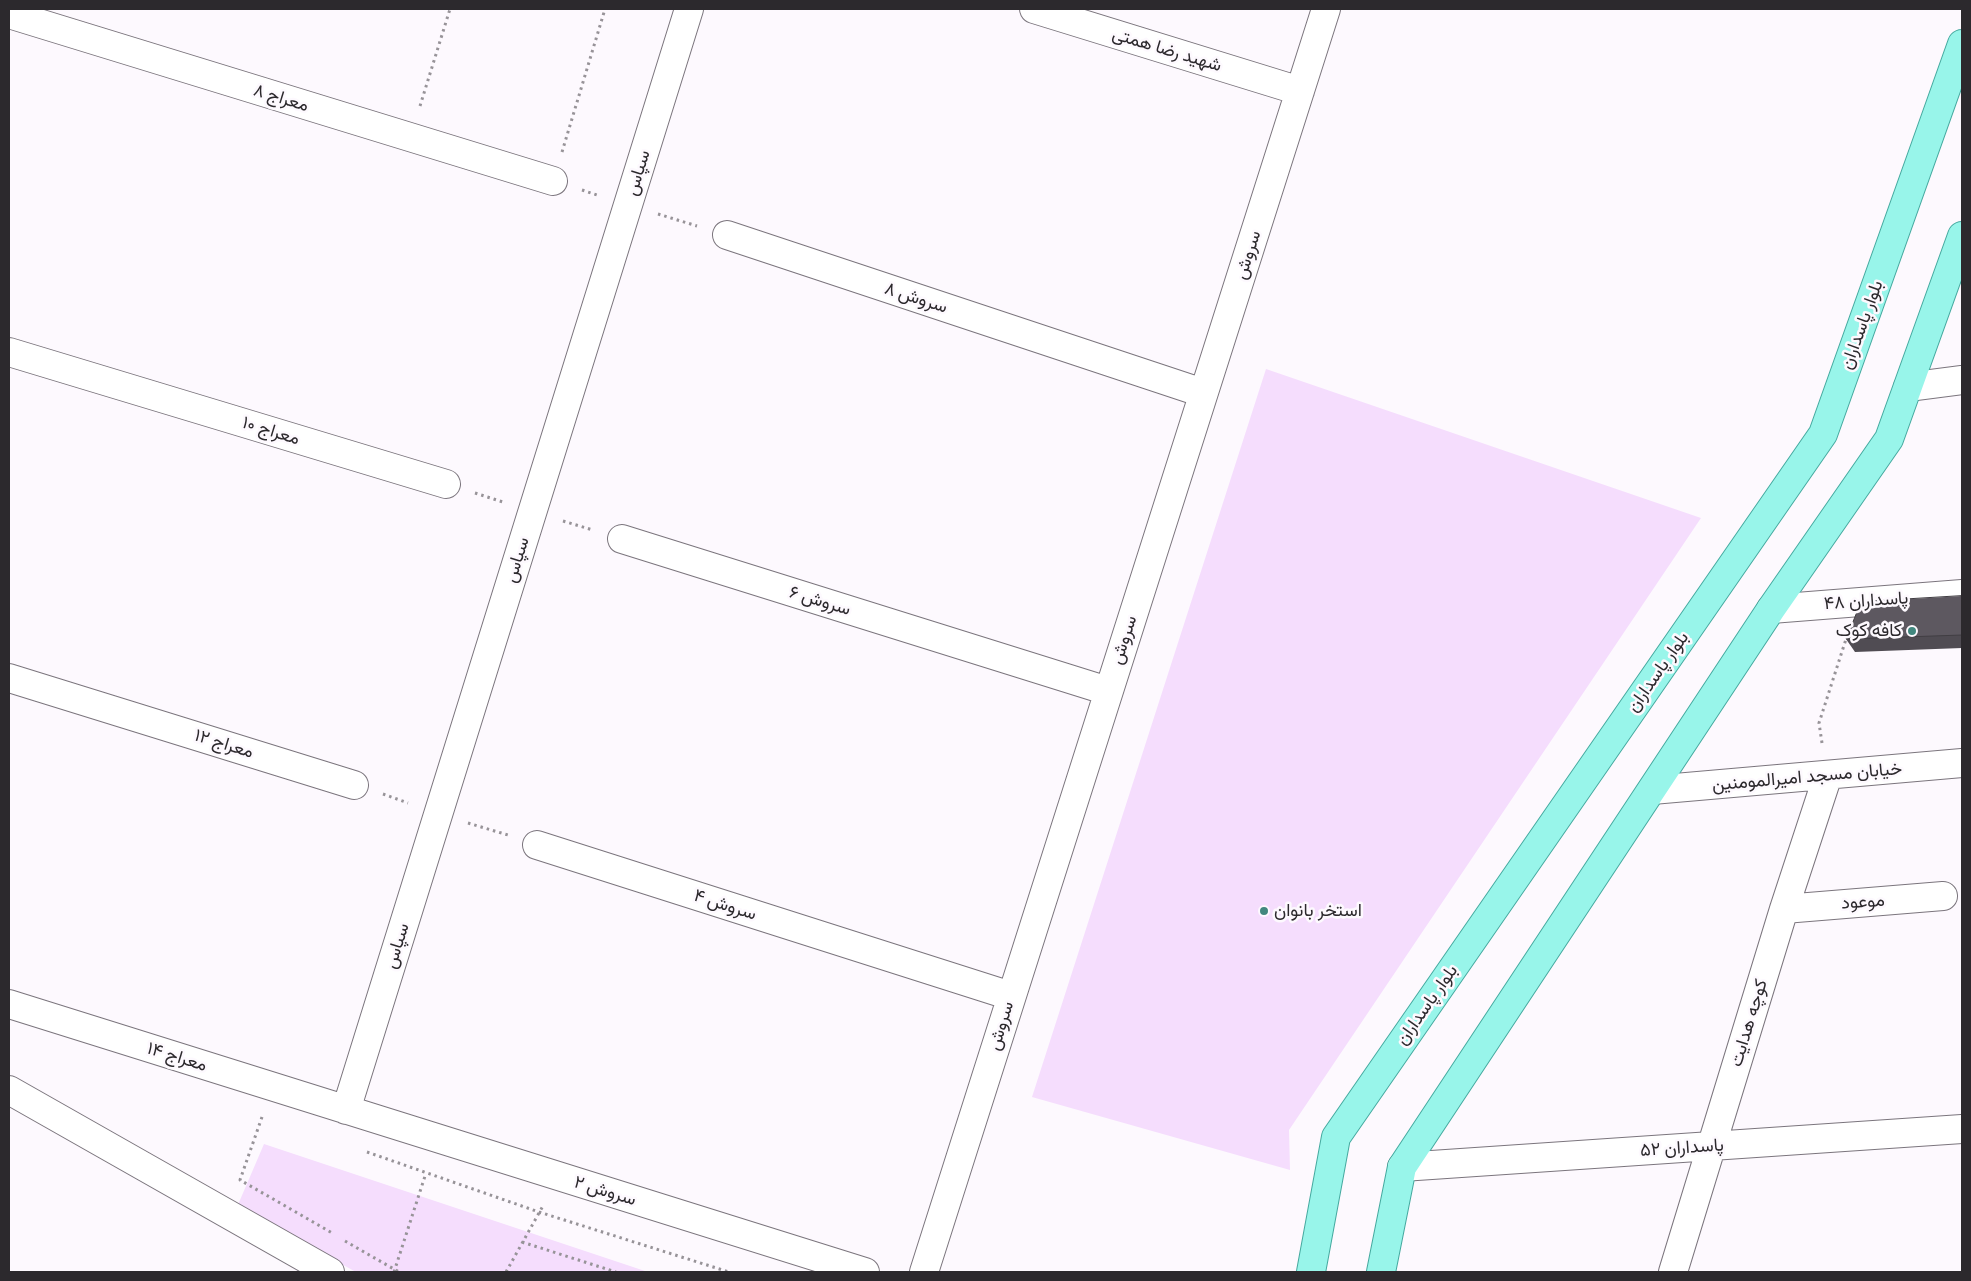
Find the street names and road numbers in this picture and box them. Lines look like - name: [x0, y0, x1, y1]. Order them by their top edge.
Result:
- street label: شهید رضا همتی: [1110, 23, 1224, 77]
- street label: معراج ۸: [251, 79, 311, 117]
- street label: سپاس: [621, 148, 655, 198]
- street label: سروش: [1230, 228, 1266, 282]
- street label: سروش ۸: [882, 278, 950, 318]
- street label: بلوار پاسداران: [1836, 278, 1888, 372]
- street label: معراج ۱۰: [240, 412, 302, 450]
- street label: سپاس: [500, 535, 534, 585]
- street label: سروش ۶: [787, 581, 853, 621]
- street label: پاسداران ۴۸: [1823, 587, 1909, 615]
- street label: سروش: [1106, 613, 1142, 667]
- street label: بلوار پاسداران: [1622, 628, 1694, 716]
- street label: معراج ۱۲: [192, 725, 256, 763]
- street label: خیابان مسجد امیرالمومنین: [1711, 758, 1903, 796]
- street label: سروش ۴: [691, 885, 759, 925]
- street label: موعود: [1840, 890, 1886, 914]
- street label: سپاس: [380, 921, 414, 971]
- street label: بلوار پاسداران: [1391, 961, 1463, 1049]
- street label: کوچه هدایت: [1725, 977, 1773, 1069]
- street label: سروش: [983, 999, 1019, 1053]
- street label: معراج ۱۴: [144, 1038, 210, 1076]
- street label: پاسداران ۵۲: [1639, 1134, 1725, 1162]
- street label: سروش ۲: [571, 1171, 639, 1211]

